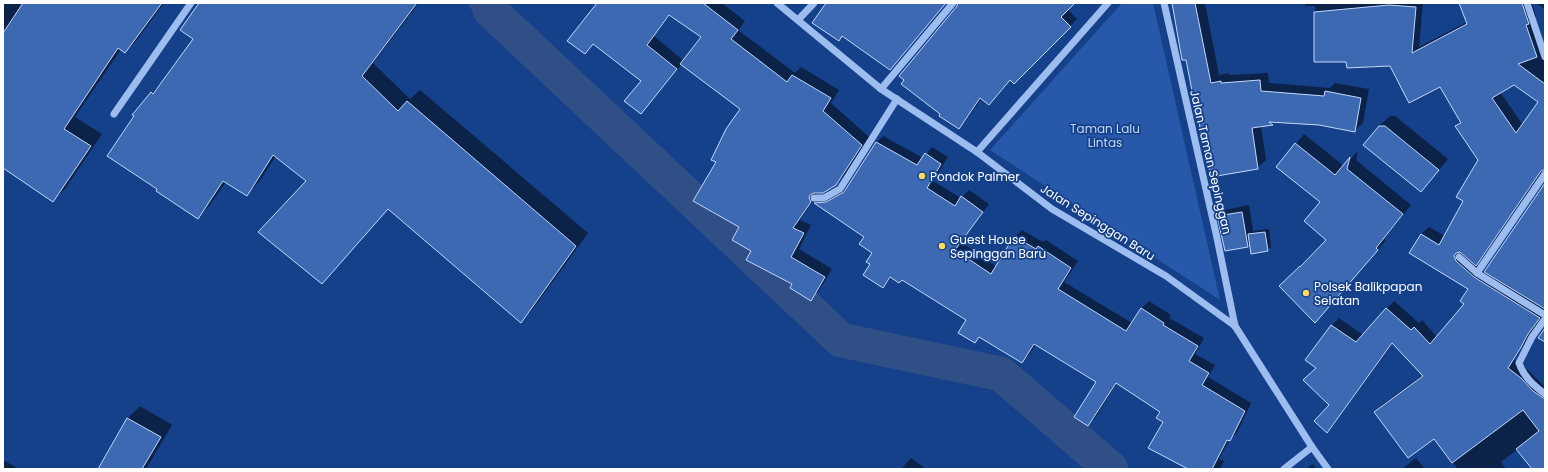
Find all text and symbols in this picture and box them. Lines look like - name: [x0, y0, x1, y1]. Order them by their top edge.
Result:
- street label: Jalan Taman Sepinggan: [1186, 88, 1236, 236]
- park label: Taman Lalu Lintas: [1070, 120, 1140, 151]
- place label: Pondok Palmer: [930, 168, 1020, 185]
- marker: Pondok Palmer: [917, 171, 927, 181]
- street label: Jalan Sepinggan Baru: [1037, 180, 1159, 264]
- place label: Guest House Sepinggan Baru: [950, 231, 1046, 262]
- marker: Guest House Sepinggan Baru: [937, 241, 947, 251]
- place label: Polsek Balikpapan Selatan: [1314, 278, 1422, 309]
- marker: Polsek Balikpapan Selatan: [1301, 288, 1311, 298]

